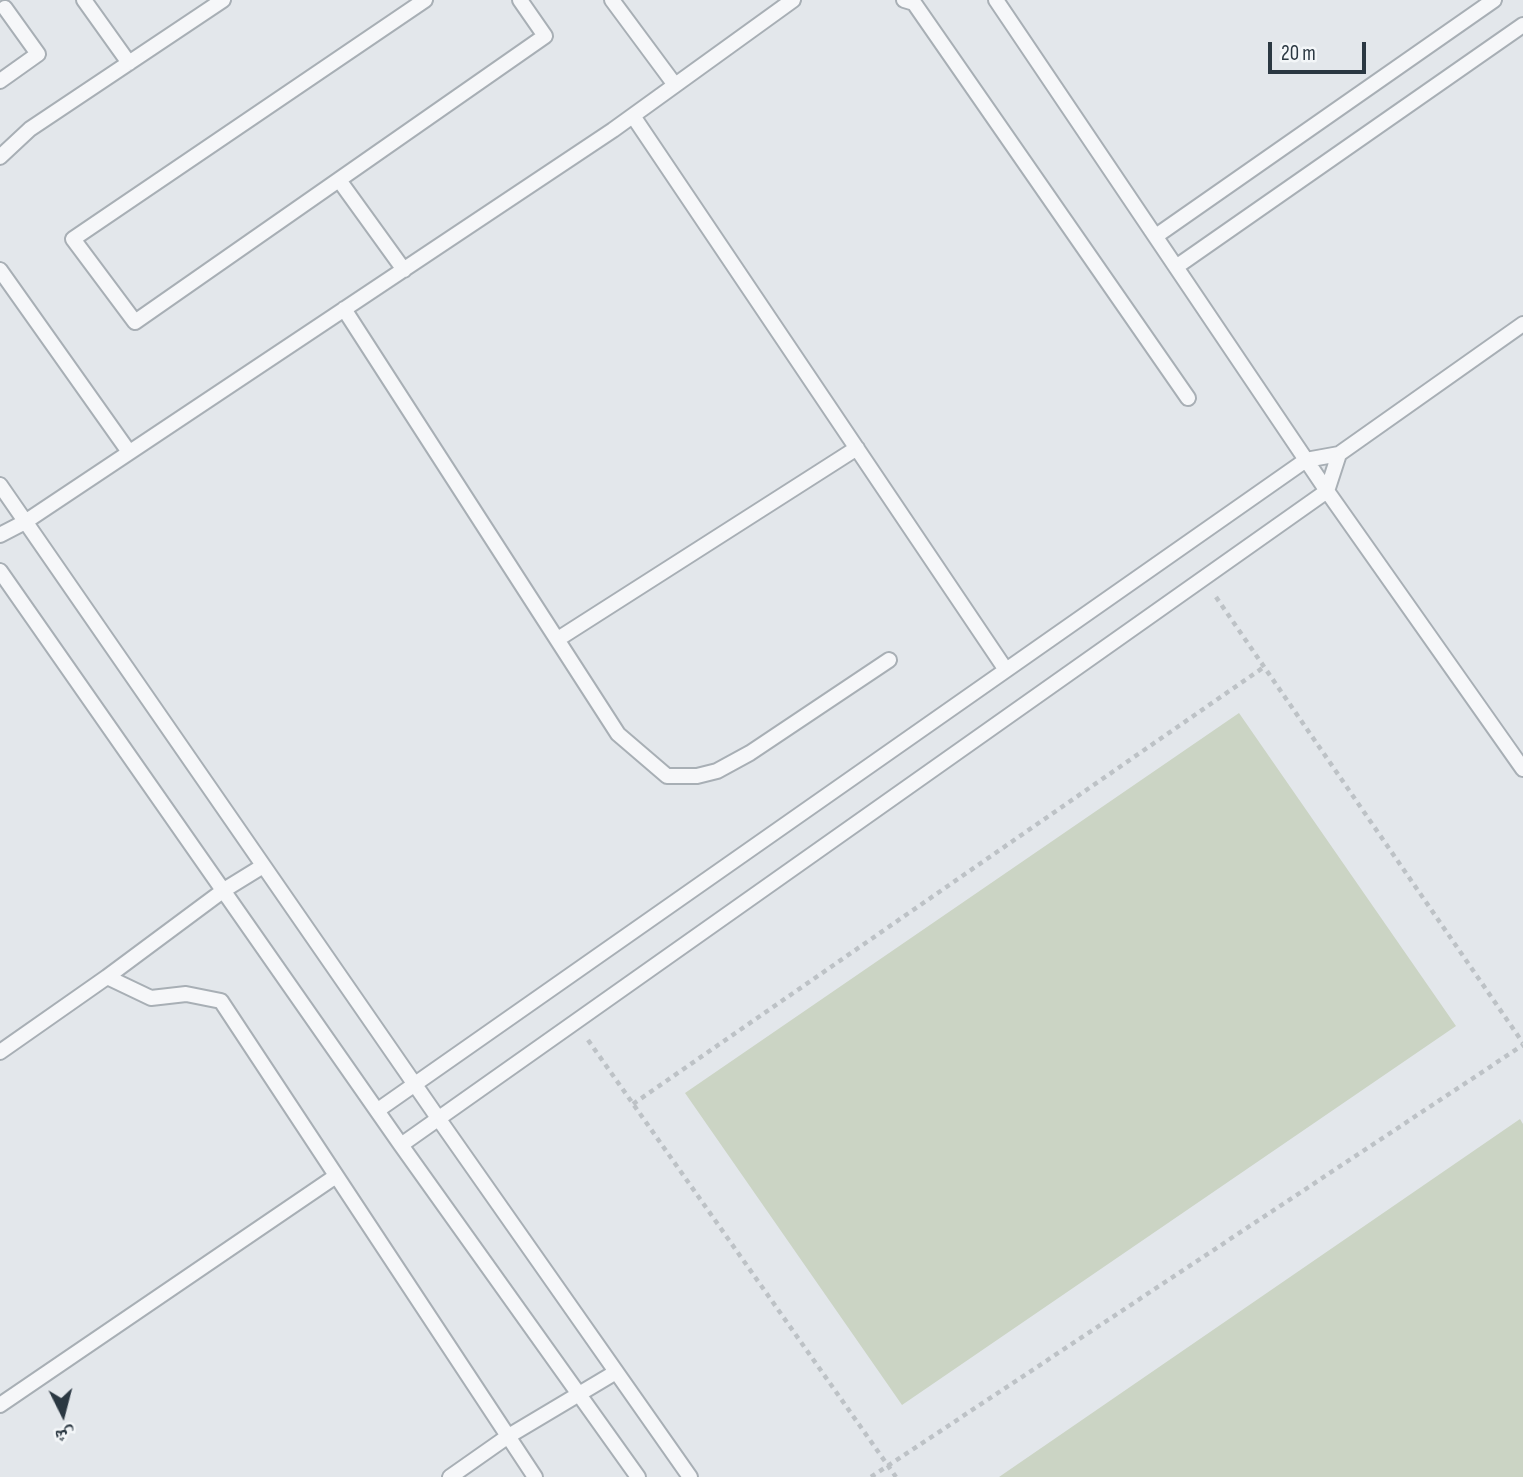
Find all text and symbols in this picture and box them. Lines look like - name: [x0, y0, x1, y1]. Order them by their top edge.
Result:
- scale bar: [1271, 28, 1369, 72]
- text: 20 m: [1281, 41, 1316, 66]
- north arrow: [28, 1379, 98, 1449]
- text: ش: [54, 1423, 76, 1448]

